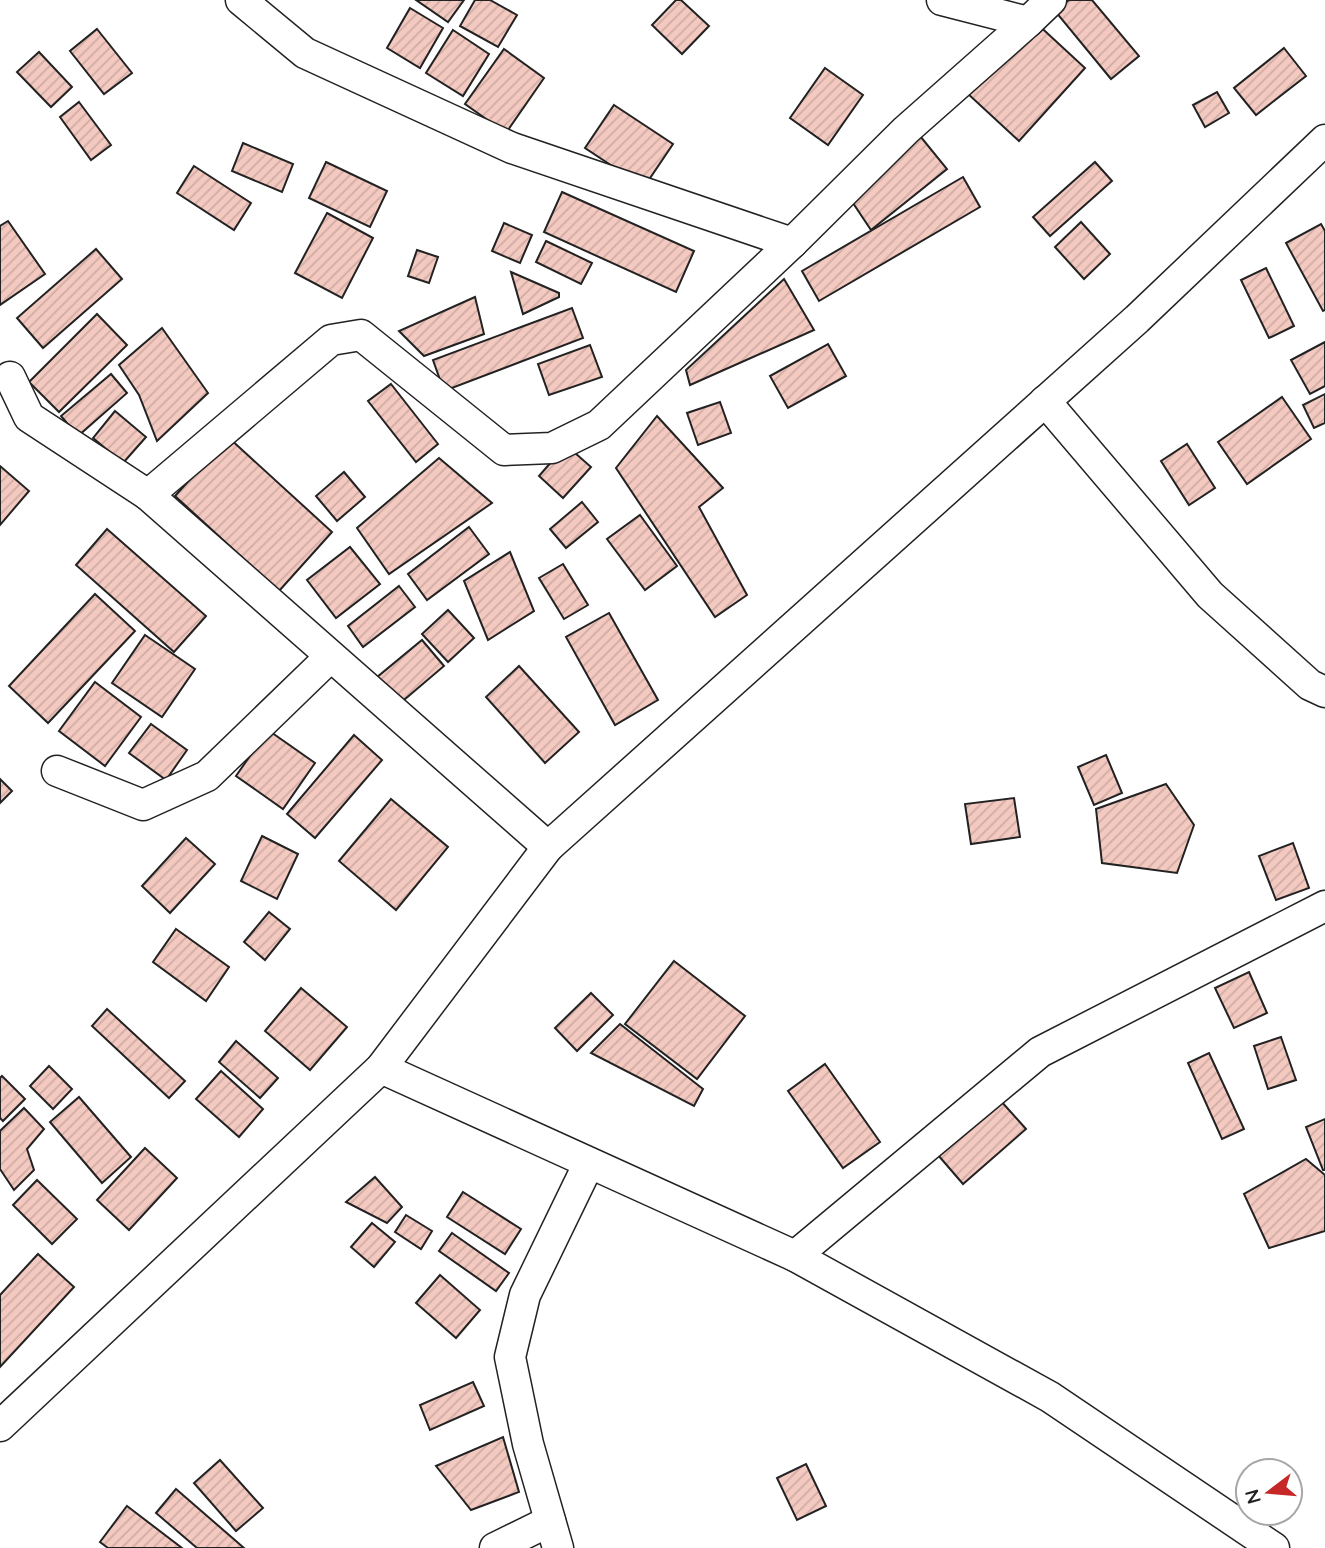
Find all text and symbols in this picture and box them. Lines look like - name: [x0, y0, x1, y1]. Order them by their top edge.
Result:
- north arrow: [1234, 1457, 1304, 1527]
- text: N: [1239, 1487, 1266, 1507]

